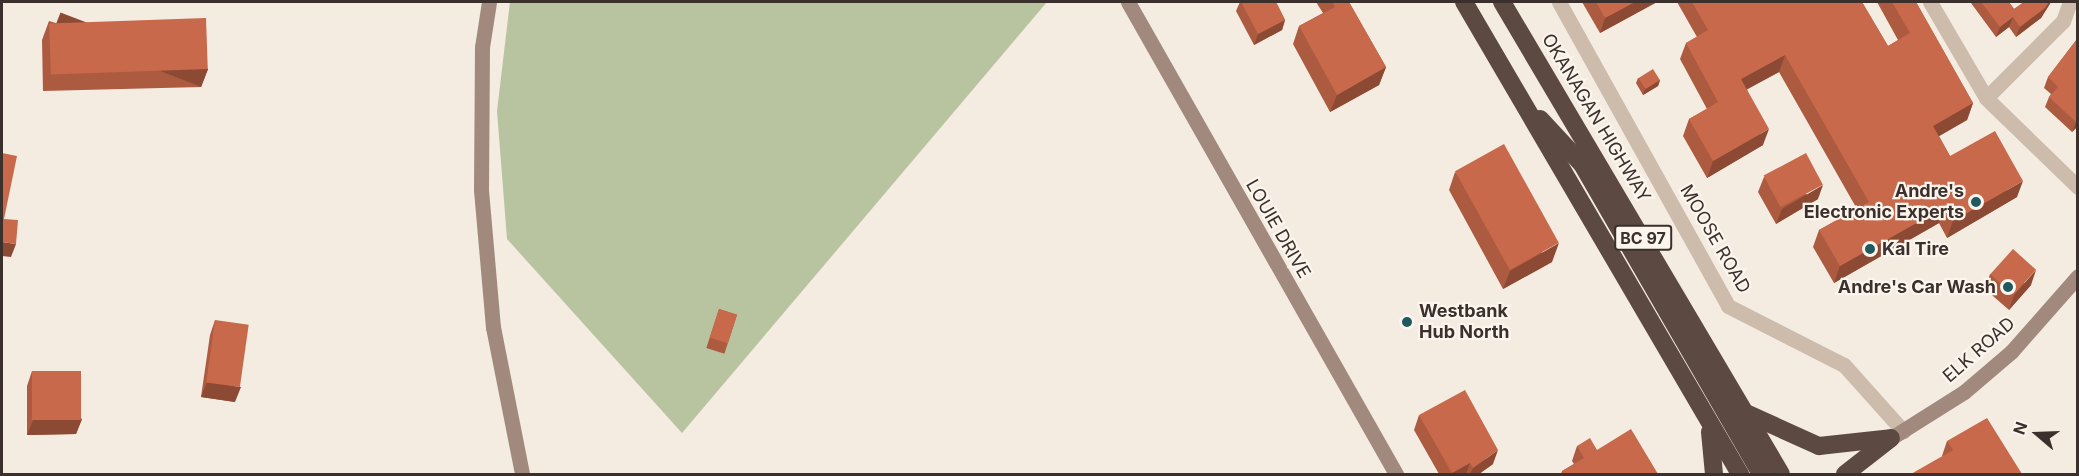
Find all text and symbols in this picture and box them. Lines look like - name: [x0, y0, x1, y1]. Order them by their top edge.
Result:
- street label: OKANAGAN HIGHWAY: [1537, 30, 1655, 206]
- street label: LOUIE DRIVE: [1241, 176, 1315, 282]
- street label: MOOSE ROAD: [1675, 181, 1755, 297]
- place label: Andre's Electronic Experts: [1804, 181, 1964, 224]
- marker: Andre's Electronic Experts: [1969, 195, 1983, 209]
- road number: BC 97: [1613, 225, 1673, 251]
- place label: Kal Tire: [1882, 238, 1949, 260]
- marker: Kal Tire: [1863, 242, 1877, 256]
- place label: Andre's Car Wash: [1838, 276, 1996, 298]
- marker: Andre's Car Wash: [2001, 280, 2015, 294]
- place label: Westbank Hub North: [1419, 301, 1510, 344]
- street label: ELK ROAD: [1939, 313, 2019, 387]
- marker: Westbank Hub North: [1400, 315, 1414, 329]
- north arrow: [2007, 404, 2067, 464]
- text: N: [2009, 419, 2031, 437]

